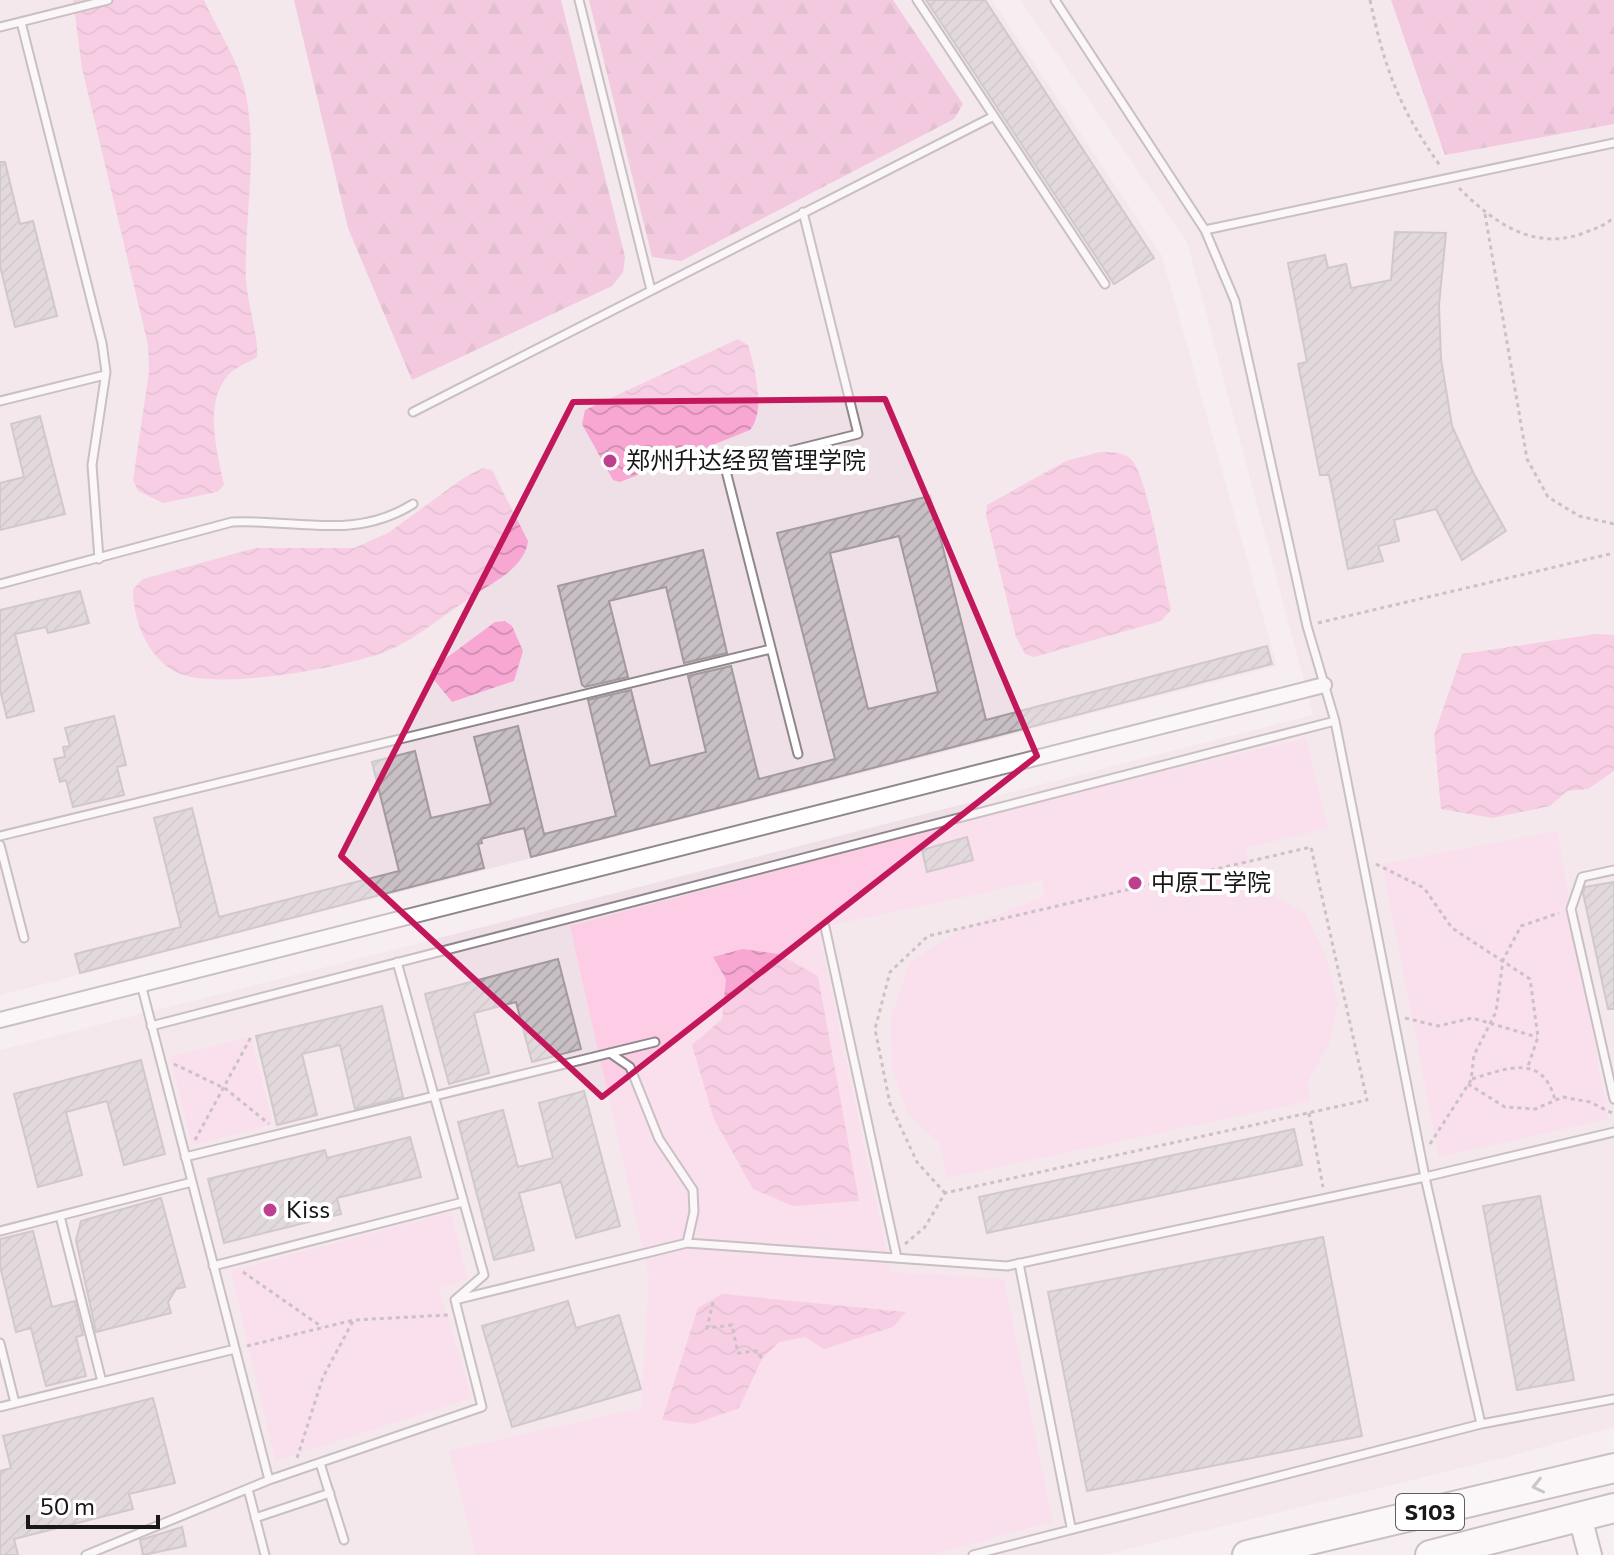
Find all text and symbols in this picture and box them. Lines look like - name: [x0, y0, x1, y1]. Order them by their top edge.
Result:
- place label: 郑州升达经贸管理学院: [626, 445, 866, 474]
- marker: 郑州升达经贸管理学院: [601, 452, 619, 470]
- place label: 中原工学院: [1151, 867, 1271, 896]
- marker: 中原工学院: [1126, 874, 1144, 892]
- place label: Kiss: [286, 1194, 330, 1223]
- marker: Kiss: [261, 1201, 279, 1219]
- one-way arrow: [1532, 1477, 1545, 1494]
- scale bar: [28, 1479, 158, 1529]
- text: 50 m: [40, 1491, 95, 1520]
- road number: S103: [1396, 1494, 1464, 1530]

